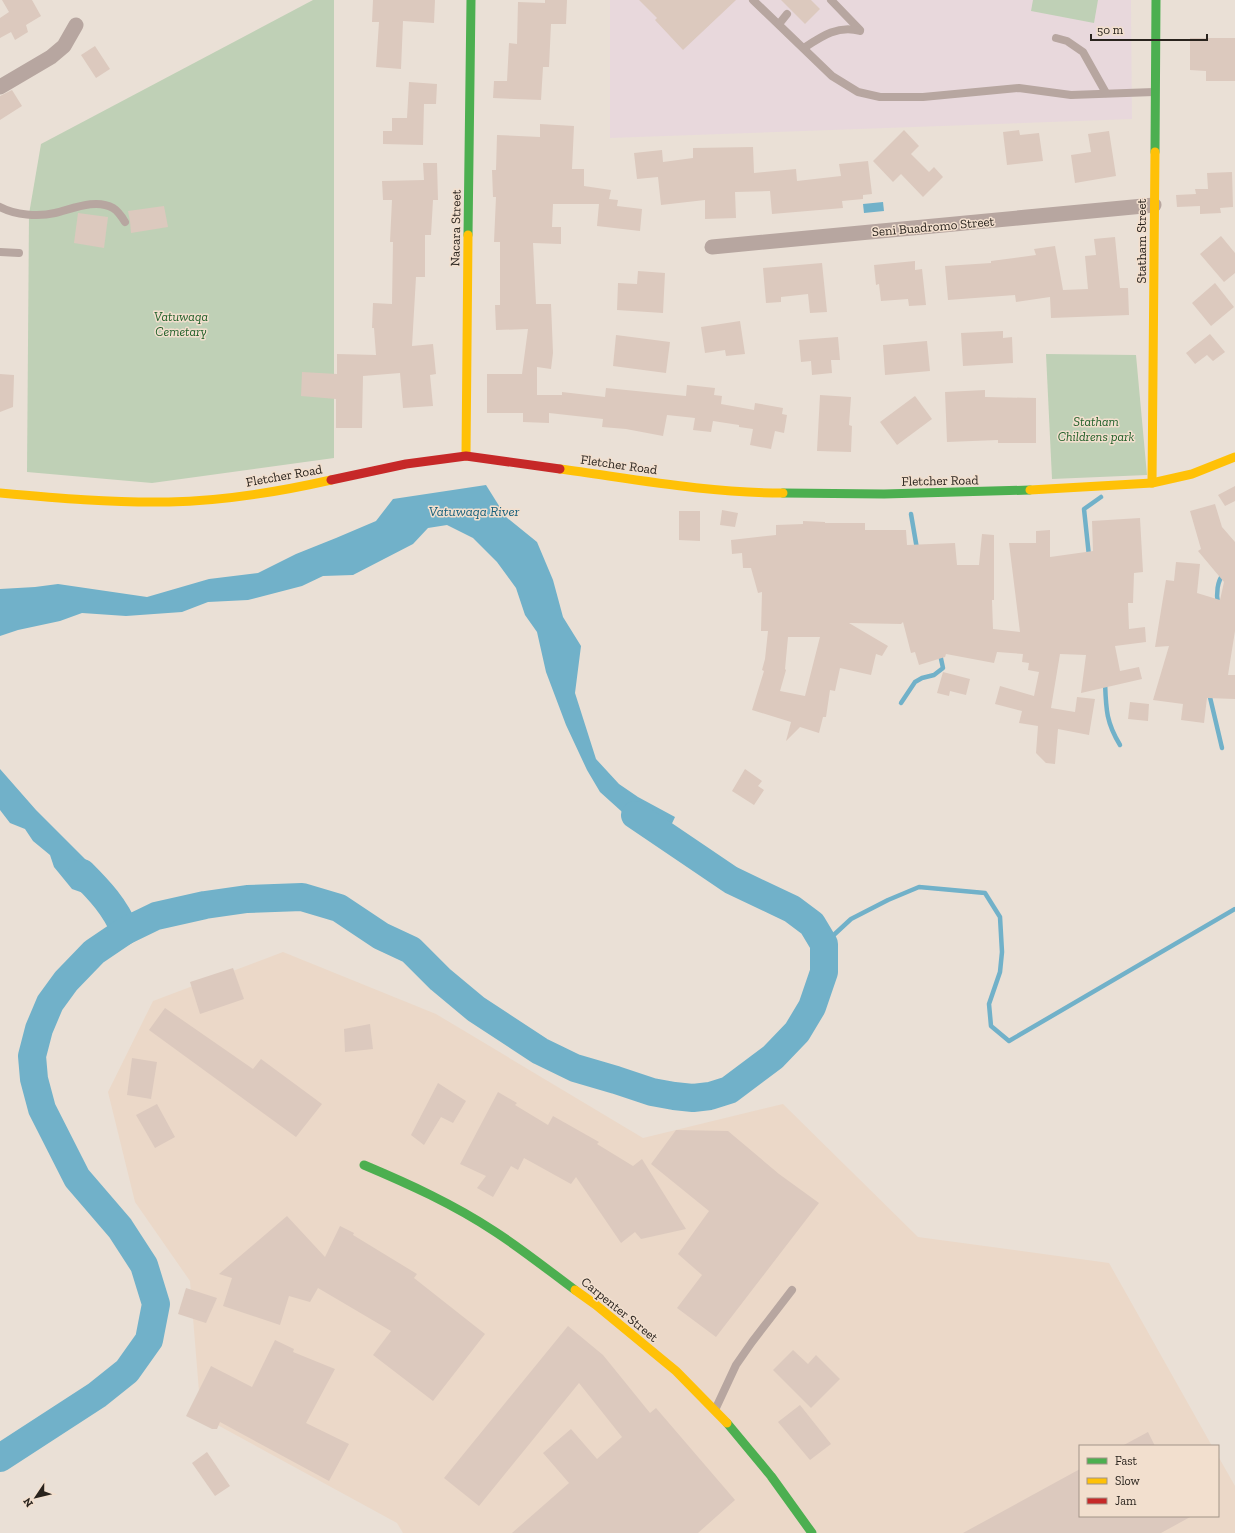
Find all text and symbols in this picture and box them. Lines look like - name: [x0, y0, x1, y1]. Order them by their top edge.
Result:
- scale bar: [1091, 16, 1207, 42]
- text: 50 m: [1097, 23, 1124, 37]
- street label: Nacara Street: [447, 189, 464, 267]
- street label: Statham Street: [1134, 198, 1149, 283]
- street label: Seni Buadromo Street: [871, 214, 995, 239]
- park label: Vatuwaqa Cemetary: [154, 309, 208, 339]
- park label: Statham Childrens park: [1058, 414, 1134, 444]
- street label: Fletcher Road: [580, 452, 658, 477]
- street label: Fletcher Road: [245, 461, 323, 490]
- street label: Fletcher Road: [901, 472, 979, 489]
- water label: Vatuwaqa River: [429, 503, 520, 520]
- street label: Carpenter Street: [578, 1274, 661, 1345]
- legend: [1079, 1445, 1219, 1517]
- text: Fast: [1115, 1454, 1138, 1468]
- text: Slow: [1115, 1474, 1141, 1488]
- north arrow: [16, 1477, 56, 1517]
- text: Jam: [1115, 1494, 1137, 1508]
- text: N: [20, 1495, 36, 1510]

